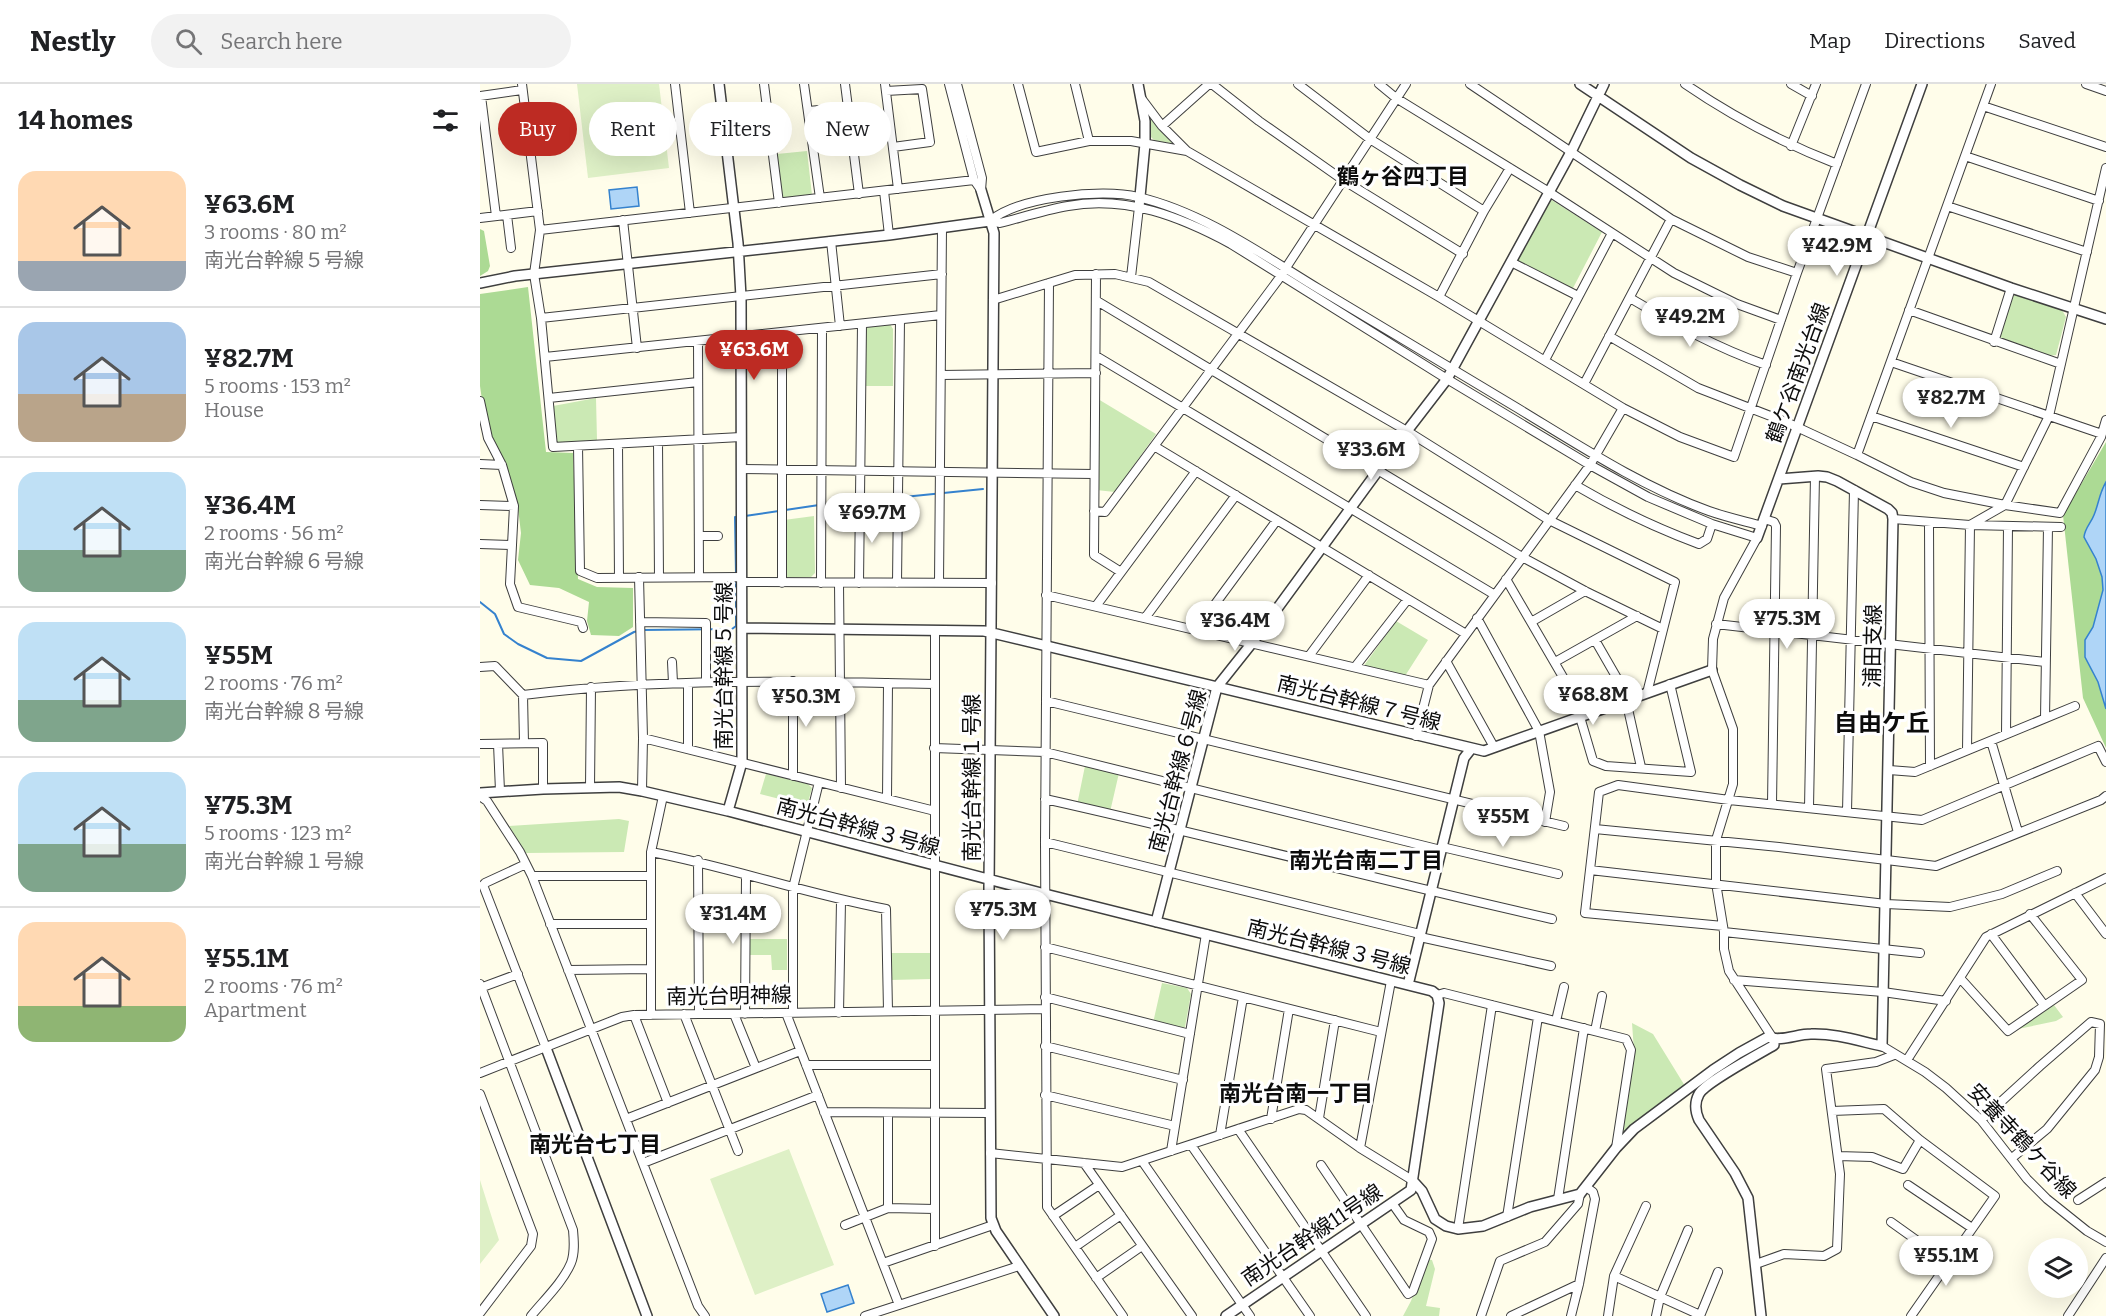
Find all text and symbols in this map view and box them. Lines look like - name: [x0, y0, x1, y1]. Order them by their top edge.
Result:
- search box: [151, 14, 571, 68]
- text: Nestly: [30, 25, 115, 58]
- icon: search: [172, 25, 205, 58]
- text: Search here: [220, 28, 342, 55]
- text: Map: [1809, 28, 1851, 54]
- text: Directions: [1884, 28, 1985, 54]
- text: Saved: [2018, 28, 2076, 54]
- chip: Buy: [498, 102, 577, 156]
- chip: Rent: [589, 102, 677, 156]
- chip: Filters: [689, 102, 792, 156]
- chip: New: [804, 102, 891, 156]
- icon: filters: [429, 104, 462, 137]
- text: 14 homes: [18, 105, 133, 136]
- district label: 鶴ヶ谷四丁目: [1337, 163, 1469, 190]
- text: ¥63.6M: [204, 189, 295, 220]
- icon: home: [66, 195, 138, 267]
- text: 3 rooms · 80 m²: [204, 220, 347, 244]
- pin: ¥42.9M: [1788, 226, 1886, 277]
- text: ¥42.9M: [1802, 233, 1872, 257]
- text: 南光台幹線５号線: [204, 248, 364, 272]
- pin: ¥49.2M: [1641, 297, 1739, 348]
- street label: 鶴ケ谷南光台線: [1761, 299, 1835, 447]
- text: ¥49.2M: [1655, 304, 1725, 328]
- pin: ¥63.6M: [705, 330, 803, 381]
- text: ¥63.6M: [719, 337, 789, 361]
- text: ¥82.7M: [204, 343, 294, 374]
- icon: home: [66, 346, 138, 418]
- text: 5 rooms · 153 m²: [204, 374, 351, 398]
- pin: ¥82.7M: [1902, 378, 2000, 429]
- text: ¥82.7M: [1917, 385, 1985, 409]
- text: House: [204, 398, 264, 422]
- pin: ¥33.6M: [1322, 430, 1420, 481]
- text: ¥33.6M: [1337, 437, 1405, 461]
- text: ¥36.4M: [204, 490, 296, 521]
- pin: ¥69.7M: [823, 493, 921, 544]
- icon: home: [66, 496, 138, 568]
- text: ¥69.7M: [838, 500, 906, 524]
- text: 2 rooms · 56 m²: [204, 521, 344, 545]
- text: 南光台幹線６号線: [204, 549, 364, 573]
- street label: 南光台幹線５号線: [711, 582, 737, 750]
- pin: ¥75.3M: [1738, 599, 1836, 650]
- pin: ¥36.4M: [1186, 601, 1284, 652]
- street label: 浦田支線: [1859, 604, 1887, 688]
- text: ¥75.3M: [1753, 606, 1821, 630]
- text: ¥36.4M: [1200, 608, 1270, 632]
- text: ¥55M: [204, 640, 273, 671]
- icon: home: [66, 646, 138, 718]
- street label: 南光台幹線７号線: [1274, 670, 1444, 736]
- text: 2 rooms · 76 m²: [204, 671, 343, 695]
- pin: ¥68.8M: [1544, 675, 1642, 726]
- pin: ¥50.3M: [757, 677, 855, 728]
- text: ¥68.8M: [1558, 682, 1628, 706]
- text: ¥50.3M: [771, 684, 841, 708]
- street label: 南光台幹線６号線: [1144, 686, 1212, 856]
- street label: 南光台幹線１号線: [959, 694, 985, 862]
- text: 南光台幹線８号線: [204, 699, 364, 723]
- district label: 自由ケ丘: [1834, 709, 1930, 737]
- text: ¥75.3M: [204, 790, 293, 821]
- street label: 南光台幹線３号線: [773, 793, 943, 861]
- icon: home: [66, 796, 138, 868]
- pin: ¥55M: [1467, 797, 1539, 848]
- text: ¥55M: [1477, 804, 1529, 828]
- text: 5 rooms · 123 m²: [204, 821, 352, 845]
- district label: 南光台南二丁目: [1289, 847, 1443, 874]
- text: 南光台幹線１号線: [204, 849, 364, 873]
- pin: ¥75.3M: [954, 890, 1052, 941]
- pin: ¥31.4M: [684, 894, 782, 945]
- text: ¥75.3M: [969, 897, 1037, 921]
- text: ¥31.4M: [699, 901, 767, 925]
- street label: 南光台幹線３号線: [1244, 914, 1414, 980]
- text: ¥55.1M: [204, 943, 289, 974]
- icon: home: [66, 946, 138, 1018]
- text: 2 rooms · 76 m²: [204, 974, 343, 998]
- street label: 南光台明神線: [666, 982, 792, 1010]
- text: Apartment: [204, 998, 307, 1022]
- street label: 安養寺鶴ケ谷線: [1962, 1078, 2082, 1204]
- district label: 南光台南一丁目: [1219, 1080, 1373, 1107]
- district label: 南光台七丁目: [529, 1131, 661, 1158]
- street label: 南光台幹線11号線: [1237, 1178, 1387, 1292]
- pin: ¥55.1M: [1897, 1236, 1995, 1287]
- map controls: [2028, 1238, 2088, 1298]
- button: layers: [2028, 1238, 2088, 1298]
- text: ¥55.1M: [1913, 1243, 1979, 1267]

